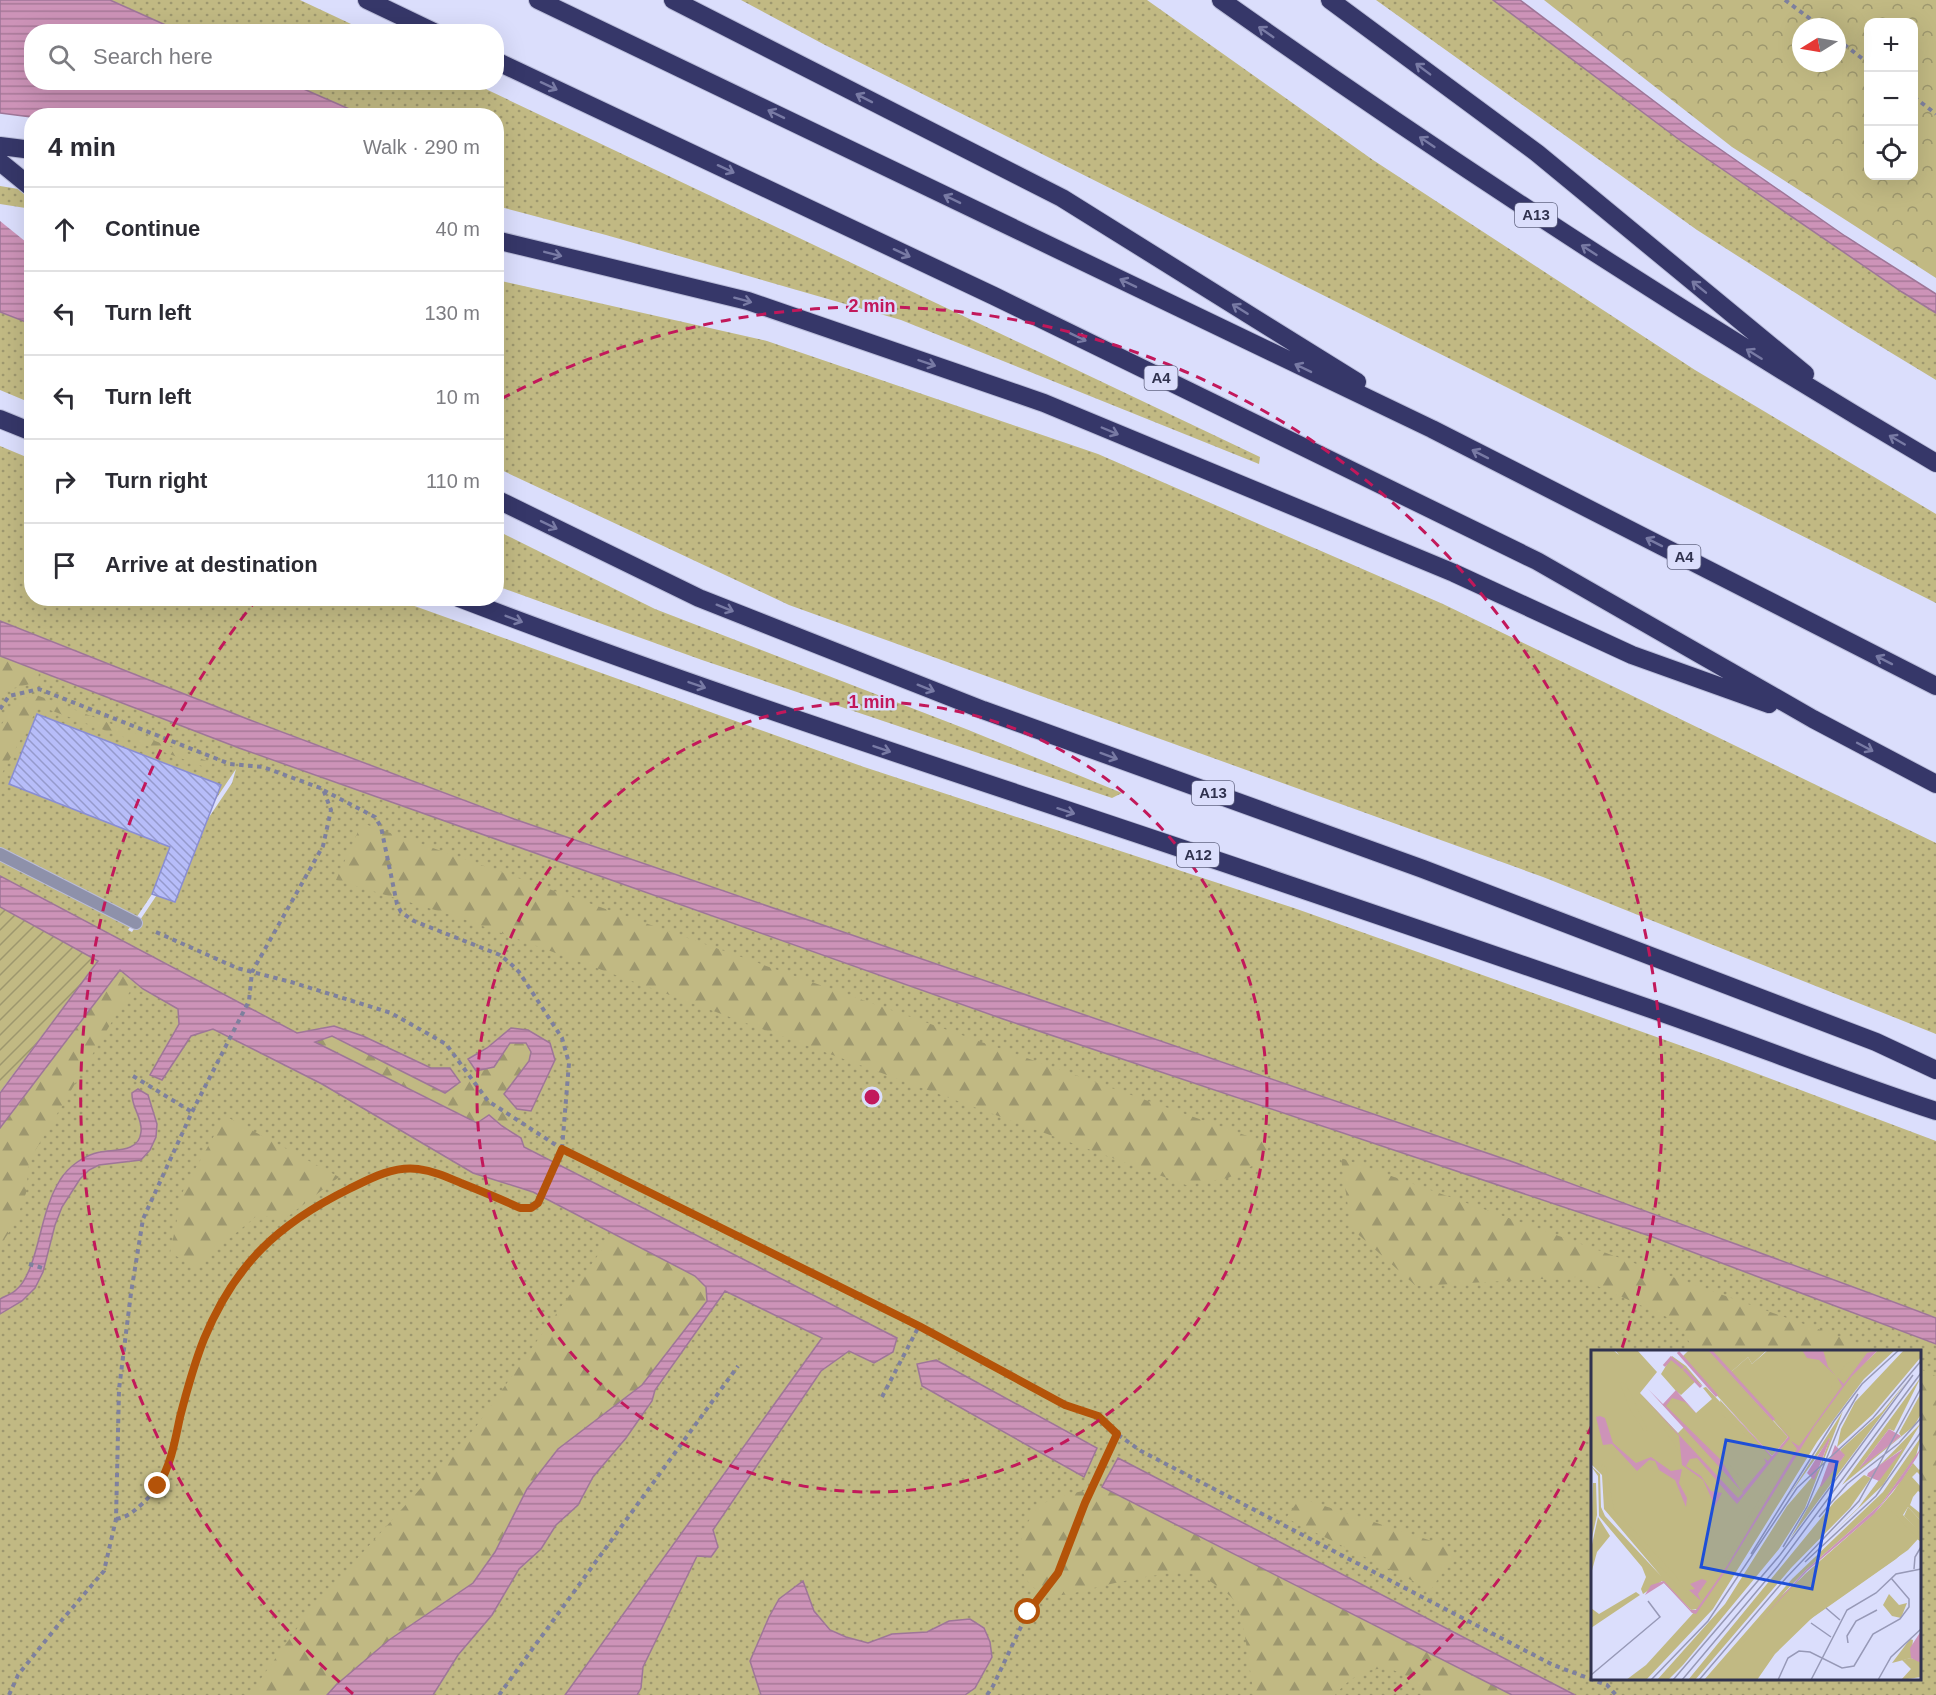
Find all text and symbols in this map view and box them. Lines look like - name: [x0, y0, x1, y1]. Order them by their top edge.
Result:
- north arrow: [1792, 18, 1846, 72]
- map controls: [1864, 18, 1918, 180]
- button: +: [1864, 18, 1918, 72]
- search box: [24, 24, 504, 90]
- one-way arrow: [1258, 26, 1275, 38]
- icon: search: [45, 41, 78, 74]
- text: Search here: [93, 44, 213, 69]
- one-way arrow: [1415, 62, 1431, 75]
- button: −: [1864, 72, 1918, 126]
- one-way arrow: [540, 81, 558, 93]
- one-way arrow: [856, 92, 873, 104]
- one-way arrow: [768, 108, 786, 119]
- button: locate: [1864, 126, 1918, 180]
- text: 4 min: [48, 132, 116, 162]
- text: Walk · 290 m: [363, 136, 480, 158]
- one-way arrow: [1419, 136, 1435, 148]
- one-way arrow: [716, 164, 734, 176]
- one-way arrow: [943, 192, 961, 204]
- road number: A13: [1515, 203, 1557, 227]
- icon: ahead: [48, 213, 81, 246]
- text: Continue: [105, 216, 200, 241]
- text: 40 m: [436, 218, 480, 240]
- one-way arrow: [1581, 243, 1598, 256]
- one-way arrow: [893, 247, 911, 259]
- one-way arrow: [543, 249, 563, 260]
- one-way arrow: [1119, 277, 1137, 289]
- one-way arrow: [1691, 280, 1707, 293]
- one-way arrow: [733, 295, 752, 307]
- text: 2 min: [848, 296, 896, 316]
- icon: left: [48, 297, 81, 330]
- text: Turn left: [105, 300, 191, 325]
- text: 130 m: [424, 302, 480, 324]
- one-way arrow: [1232, 303, 1249, 315]
- one-way arrow: [1068, 332, 1086, 343]
- one-way arrow: [1746, 347, 1763, 359]
- one-way arrow: [917, 359, 936, 370]
- one-way arrow: [1295, 361, 1313, 373]
- road number: A4: [1144, 366, 1178, 390]
- icon: left: [48, 381, 81, 414]
- text: Turn left: [105, 384, 191, 409]
- text: 10 m: [436, 386, 480, 408]
- one-way arrow: [1100, 426, 1119, 437]
- one-way arrow: [1889, 434, 1906, 446]
- one-way arrow: [1472, 448, 1490, 459]
- icon: right: [48, 465, 81, 498]
- text: Turn right: [105, 468, 207, 493]
- text: 110 m: [426, 470, 480, 492]
- one-way arrow: [540, 520, 558, 532]
- one-way arrow: [1646, 536, 1664, 547]
- road number: A4: [1668, 545, 1700, 569]
- icon: arrive: [48, 549, 81, 582]
- text: Arrive at destination: [105, 552, 318, 577]
- one-way arrow: [716, 603, 734, 614]
- one-way arrow: [504, 615, 522, 626]
- one-way arrow: [1876, 654, 1893, 666]
- one-way arrow: [687, 681, 706, 692]
- one-way arrow: [917, 683, 935, 694]
- text: 1 min: [848, 692, 896, 712]
- one-way arrow: [1855, 741, 1873, 753]
- one-way arrow: [872, 744, 890, 755]
- one-way arrow: [1099, 751, 1118, 762]
- road number: A13: [1192, 781, 1234, 805]
- one-way arrow: [1056, 806, 1075, 817]
- road number: A12: [1177, 843, 1219, 867]
- centre of rings: [862, 1087, 882, 1107]
- inset map: [1591, 1350, 1921, 1680]
- route end: [144, 1472, 170, 1498]
- route start: [1014, 1598, 1040, 1624]

